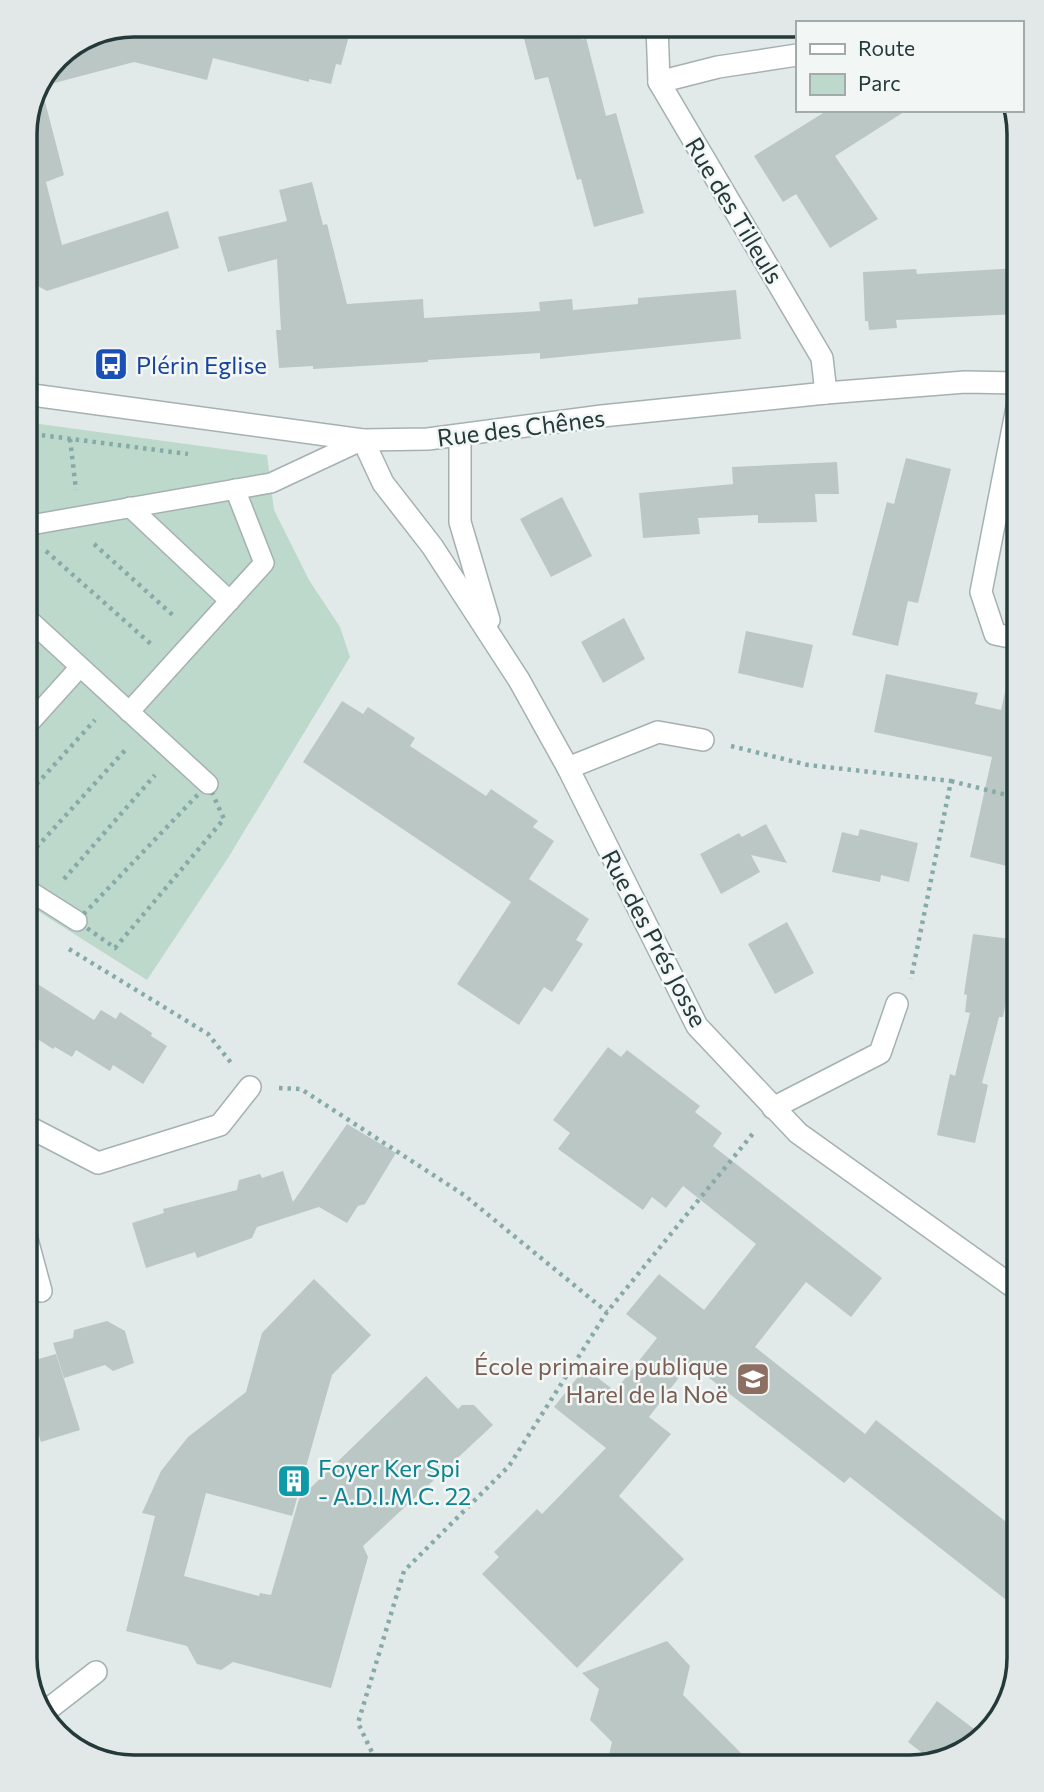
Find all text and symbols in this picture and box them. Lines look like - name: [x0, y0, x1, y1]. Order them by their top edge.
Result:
- legend: [796, 21, 1023, 112]
- text: Route: [858, 35, 915, 60]
- text: Parc: [858, 70, 901, 95]
- street label: Rue des Tilleuls: [680, 132, 790, 288]
- bus stop icon: Plérin Eglise: [92, 345, 130, 383]
- place label: Plérin Eglise: [136, 350, 267, 379]
- street label: Rue des Chênes: [435, 402, 607, 452]
- street label: Rue des Prés Josse: [596, 844, 714, 1032]
- place label: École primaire publique Harel de la Noë: [474, 1351, 728, 1408]
- school or university icon: École primaire publique Harel de la Noë: [734, 1360, 772, 1398]
- place label: Foyer Ker Spi - A.D.I.M.C. 22: [318, 1453, 471, 1510]
- building icon: Foyer Ker Spi - A.D.I.M.C. 22: [275, 1462, 313, 1500]

